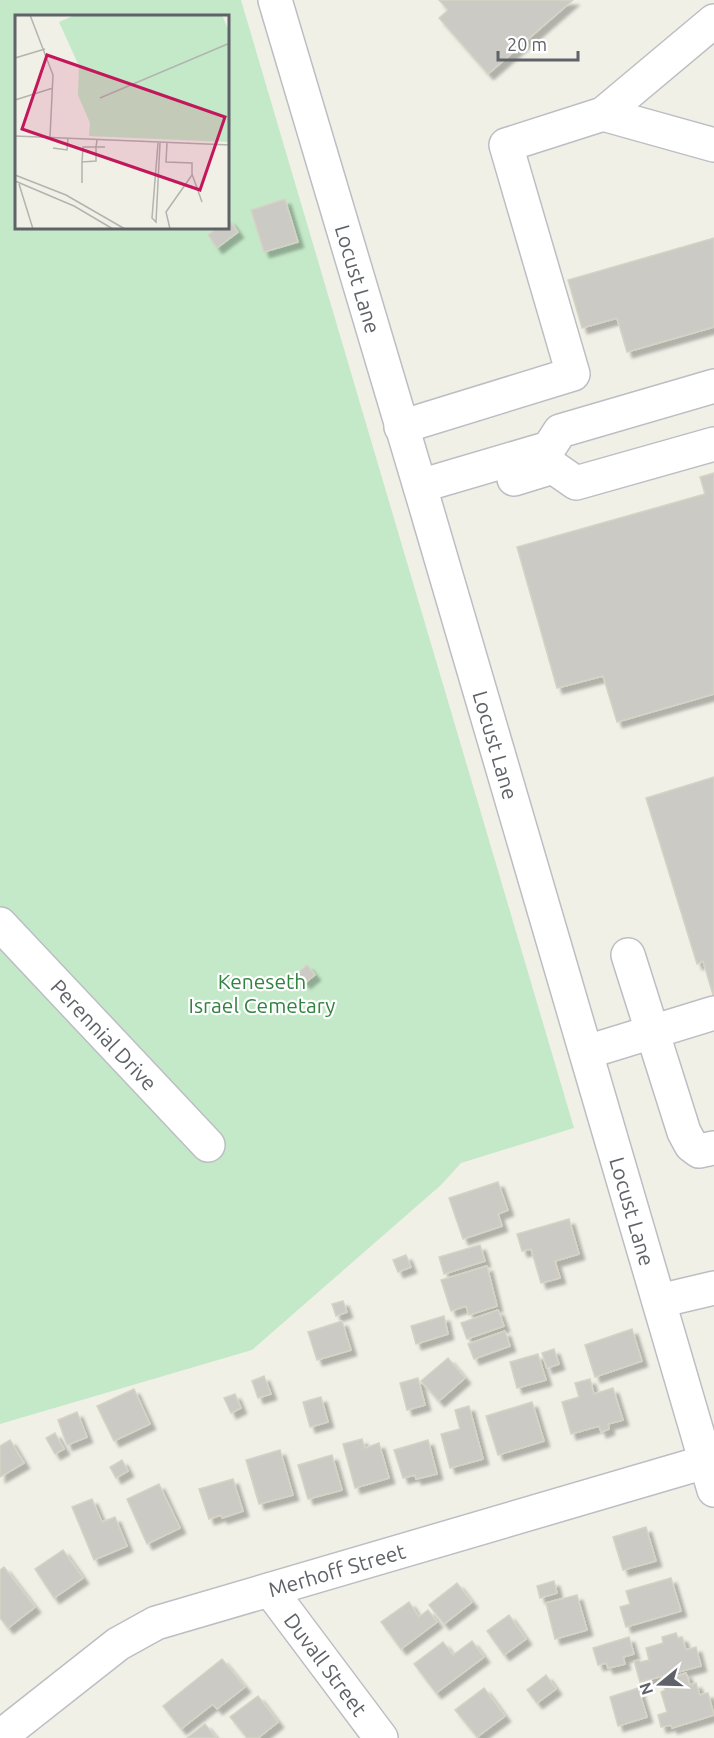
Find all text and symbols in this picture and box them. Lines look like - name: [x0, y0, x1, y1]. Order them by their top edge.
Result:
- inset map: [15, 15, 230, 230]
- scale bar: [498, 24, 578, 62]
- text: 20 m: [507, 34, 547, 54]
- street label: Locust Lane: [331, 222, 386, 336]
- street label: Locust Lane: [468, 688, 523, 802]
- park label: Keneseth Israel Cemetary: [189, 969, 335, 1017]
- street label: Perennial Drive: [46, 974, 162, 1095]
- street label: Locust Lane: [605, 1154, 660, 1269]
- street label: Merhoff Street: [265, 1539, 408, 1601]
- street label: Duvall Street: [279, 1608, 372, 1721]
- north arrow: [630, 1654, 690, 1714]
- text: N: [635, 1680, 656, 1697]

